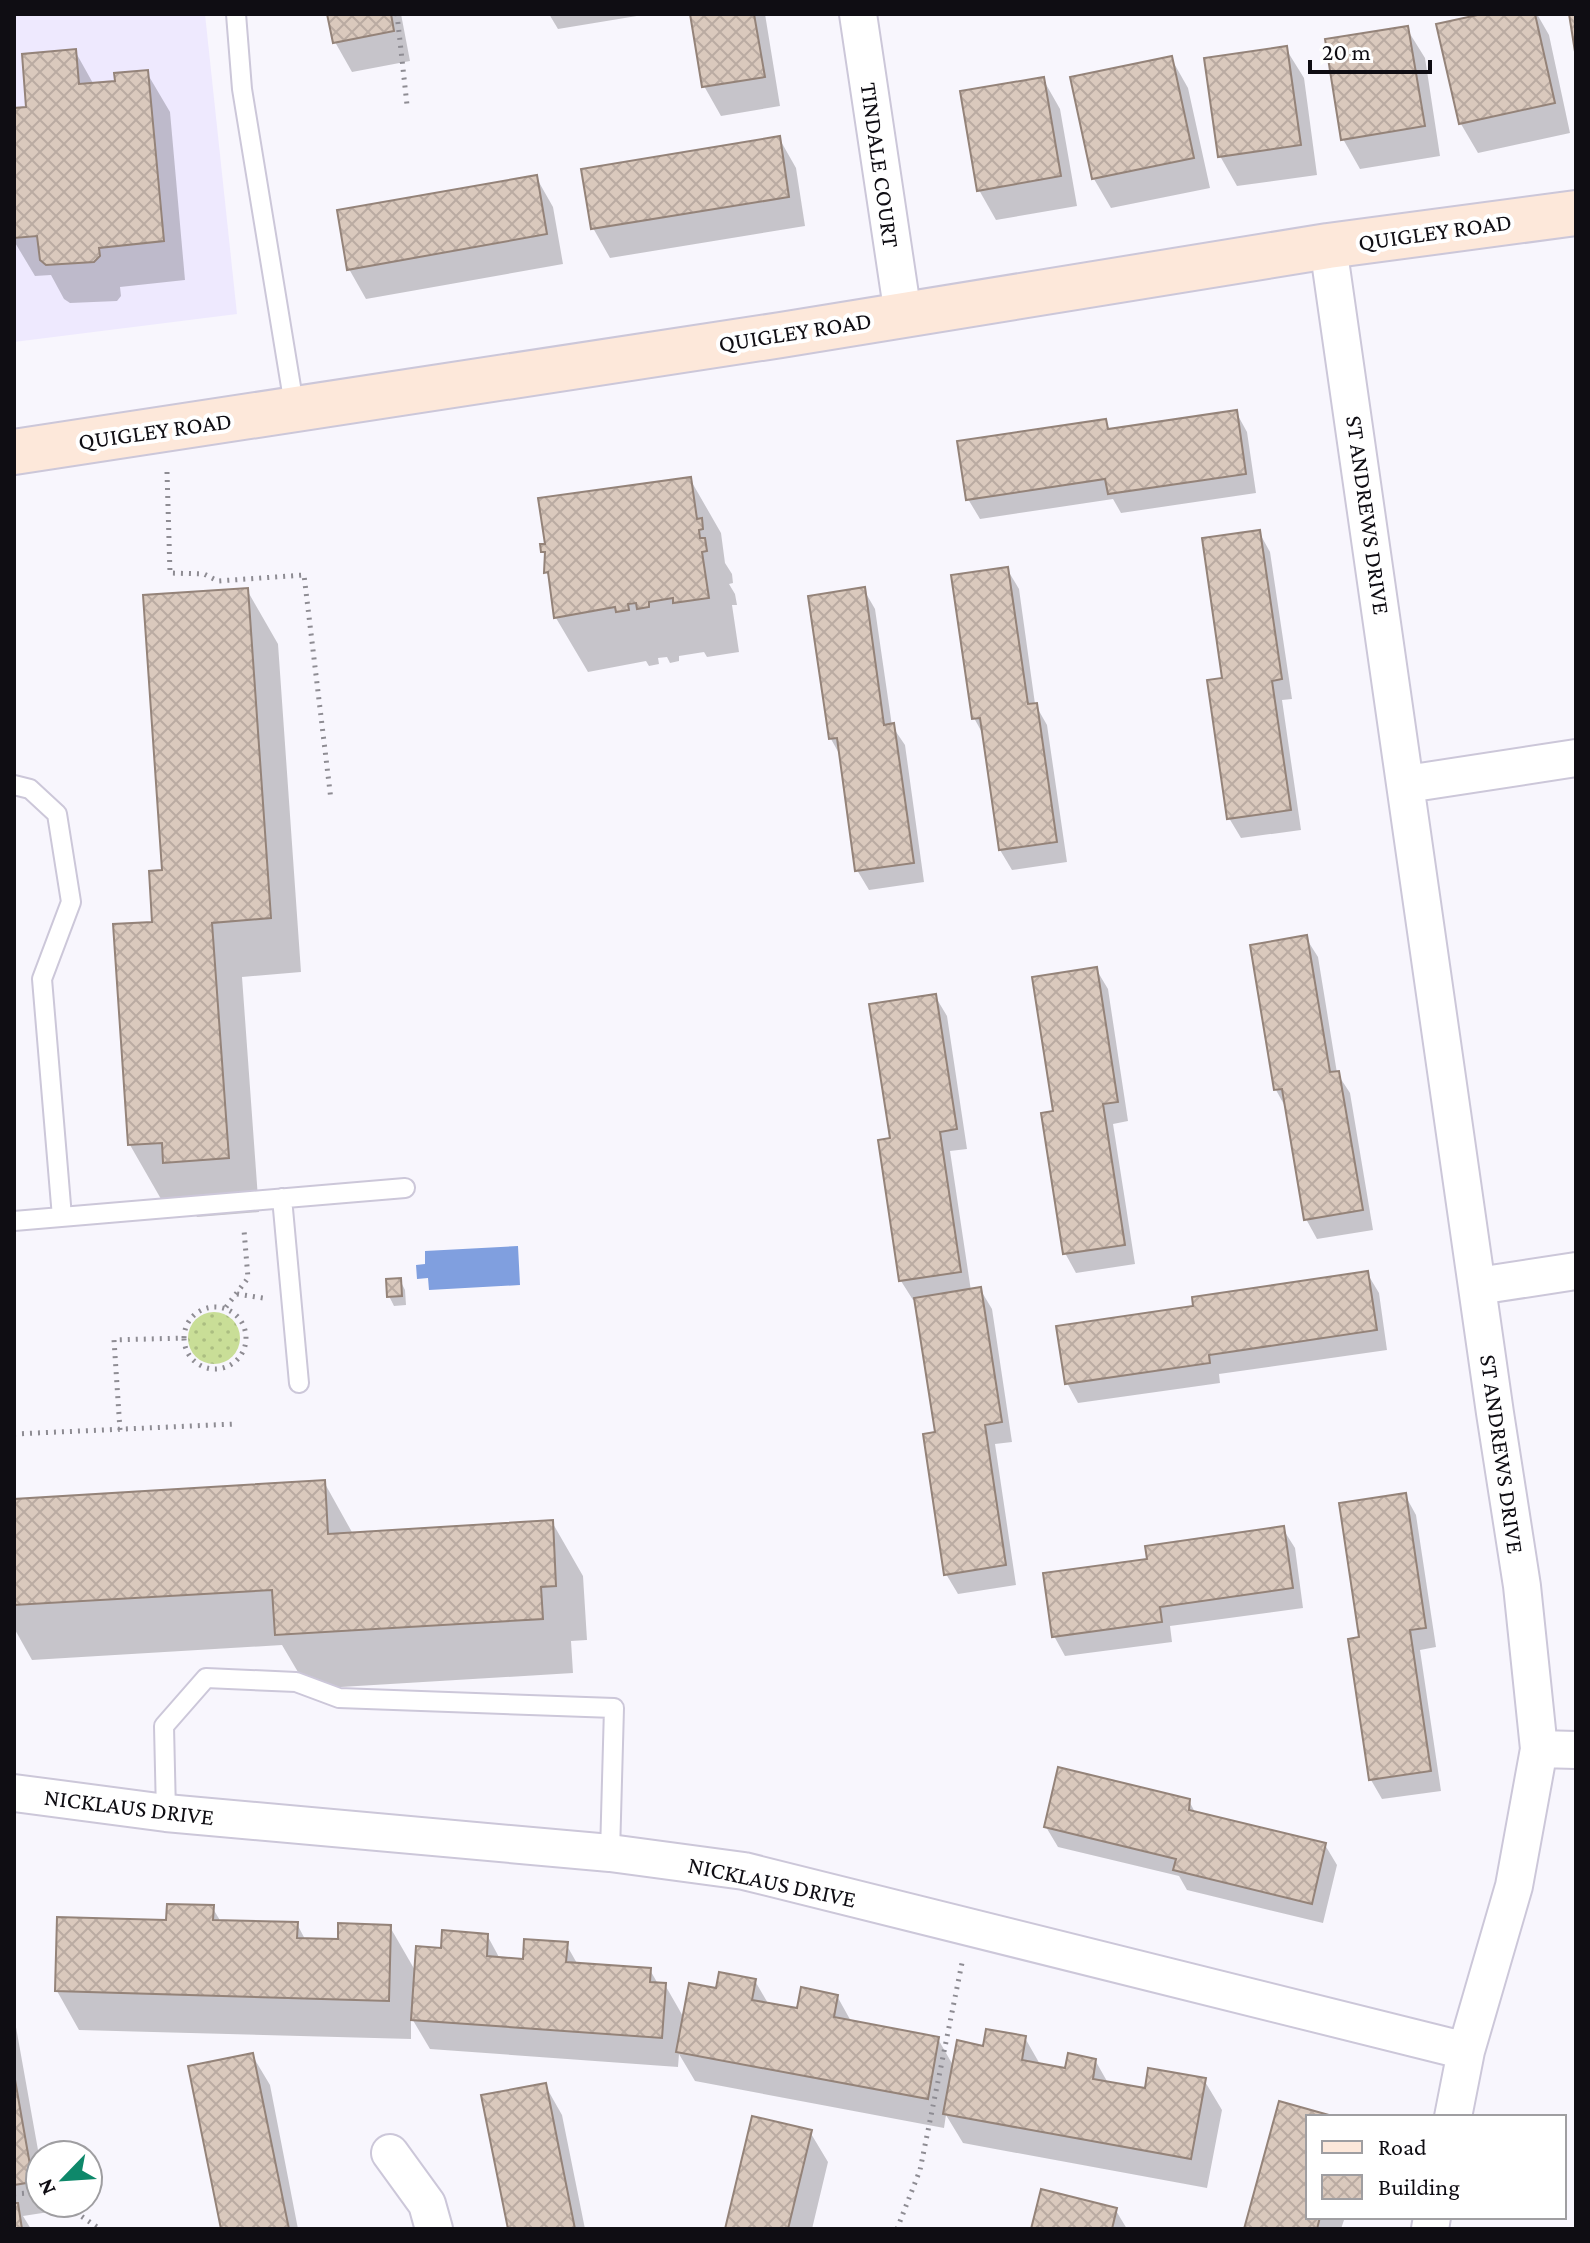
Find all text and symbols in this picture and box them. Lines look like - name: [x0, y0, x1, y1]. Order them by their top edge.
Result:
- scale bar: [1310, 24, 1430, 74]
- text: 20 m: [1322, 38, 1371, 65]
- street label: TINDALE COURT: [856, 81, 905, 249]
- street label: QUIGLEY ROAD: [1357, 207, 1513, 256]
- street label: QUIGLEY ROAD: [716, 306, 873, 357]
- street label: QUIGLEY ROAD: [77, 406, 233, 455]
- street label: ST ANDREWS DRIVE: [1341, 414, 1396, 616]
- street label: ST ANDREWS DRIVE: [1475, 1353, 1530, 1555]
- street label: NICKLAUS DRIVE: [43, 1783, 216, 1830]
- street label: NICKLAUS DRIVE: [686, 1851, 859, 1912]
- legend: [1306, 2115, 1566, 2219]
- text: Road: [1378, 2133, 1427, 2160]
- north arrow: [24, 2139, 104, 2219]
- text: Building: [1378, 2173, 1460, 2200]
- text: N: [32, 2175, 61, 2199]

